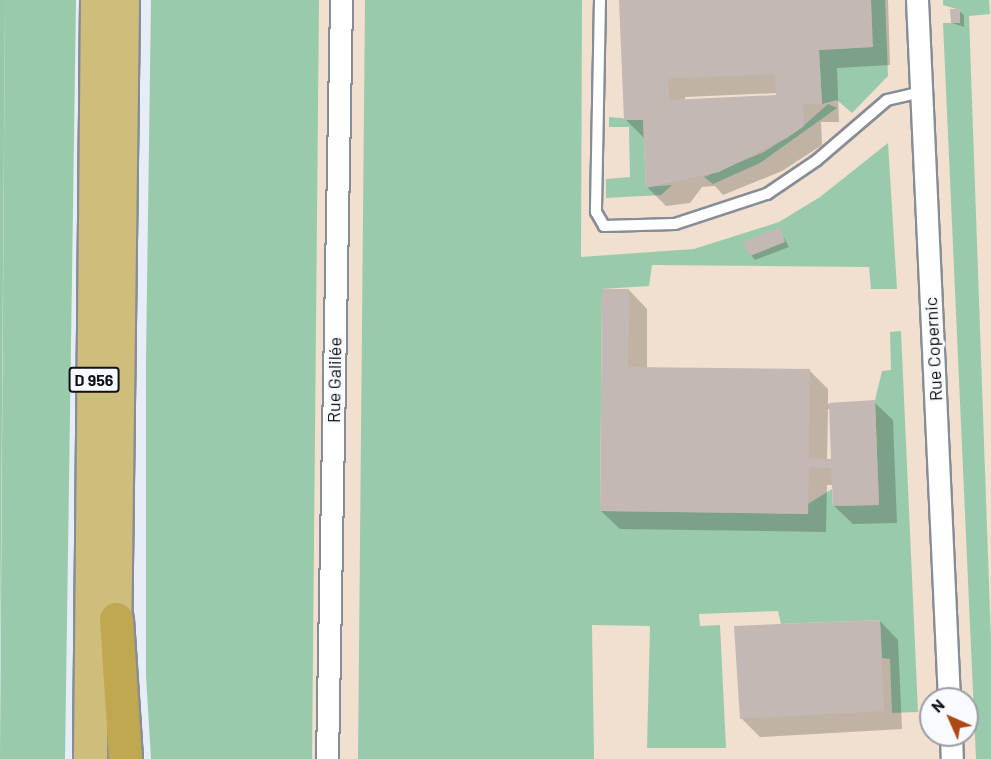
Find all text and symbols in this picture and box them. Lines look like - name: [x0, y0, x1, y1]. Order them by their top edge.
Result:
- street label: Rue Copernic: [919, 296, 947, 402]
- street label: Rue Galilée: [322, 337, 346, 423]
- road number: D 956: [68, 367, 119, 393]
- north arrow: [919, 687, 979, 747]
- text: N: [927, 695, 948, 716]

